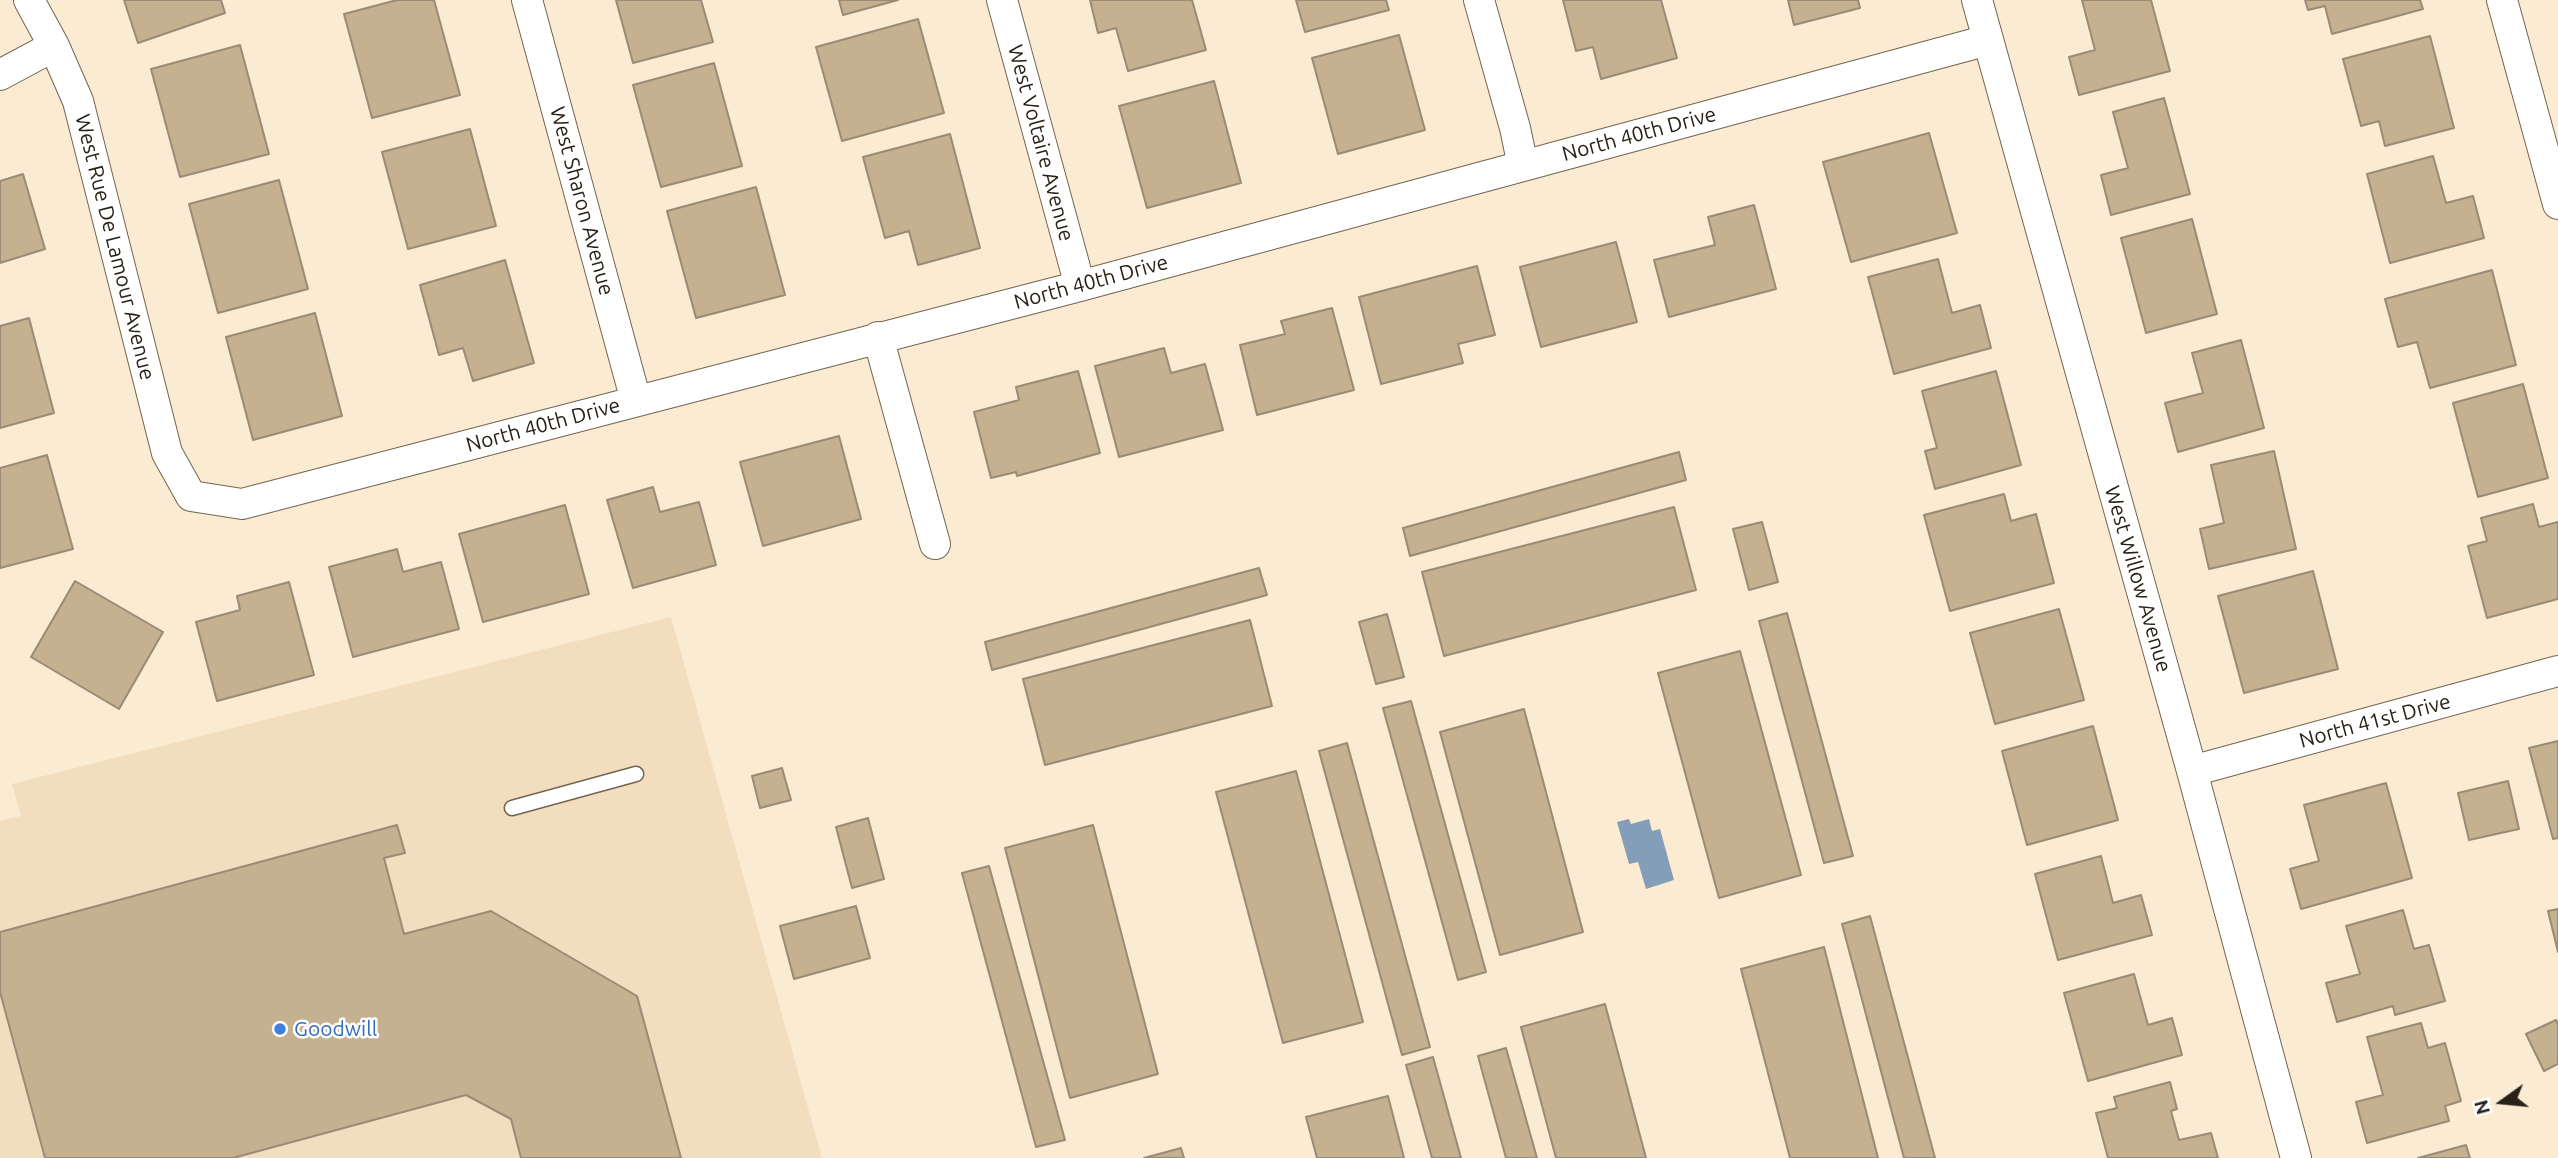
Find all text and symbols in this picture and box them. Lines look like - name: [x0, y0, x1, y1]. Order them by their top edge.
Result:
- street label: West Voltaire Avenue: [1003, 42, 1079, 244]
- street label: North 40th Drive: [1559, 101, 1719, 167]
- street label: West Sharon Avenue: [545, 104, 619, 298]
- street label: West Rue De Lamour Avenue: [70, 112, 160, 382]
- street label: North 40th Drive: [1011, 249, 1171, 315]
- street label: North 40th Drive: [463, 392, 623, 458]
- street label: West Willow Avenue: [2099, 483, 2177, 675]
- street label: North 41st Drive: [2296, 689, 2454, 753]
- place label: Goodwill: [294, 1016, 377, 1042]
- marker: Goodwill: [272, 1021, 288, 1037]
- north arrow: [2467, 1067, 2537, 1137]
- text: N: [2469, 1098, 2494, 1117]

